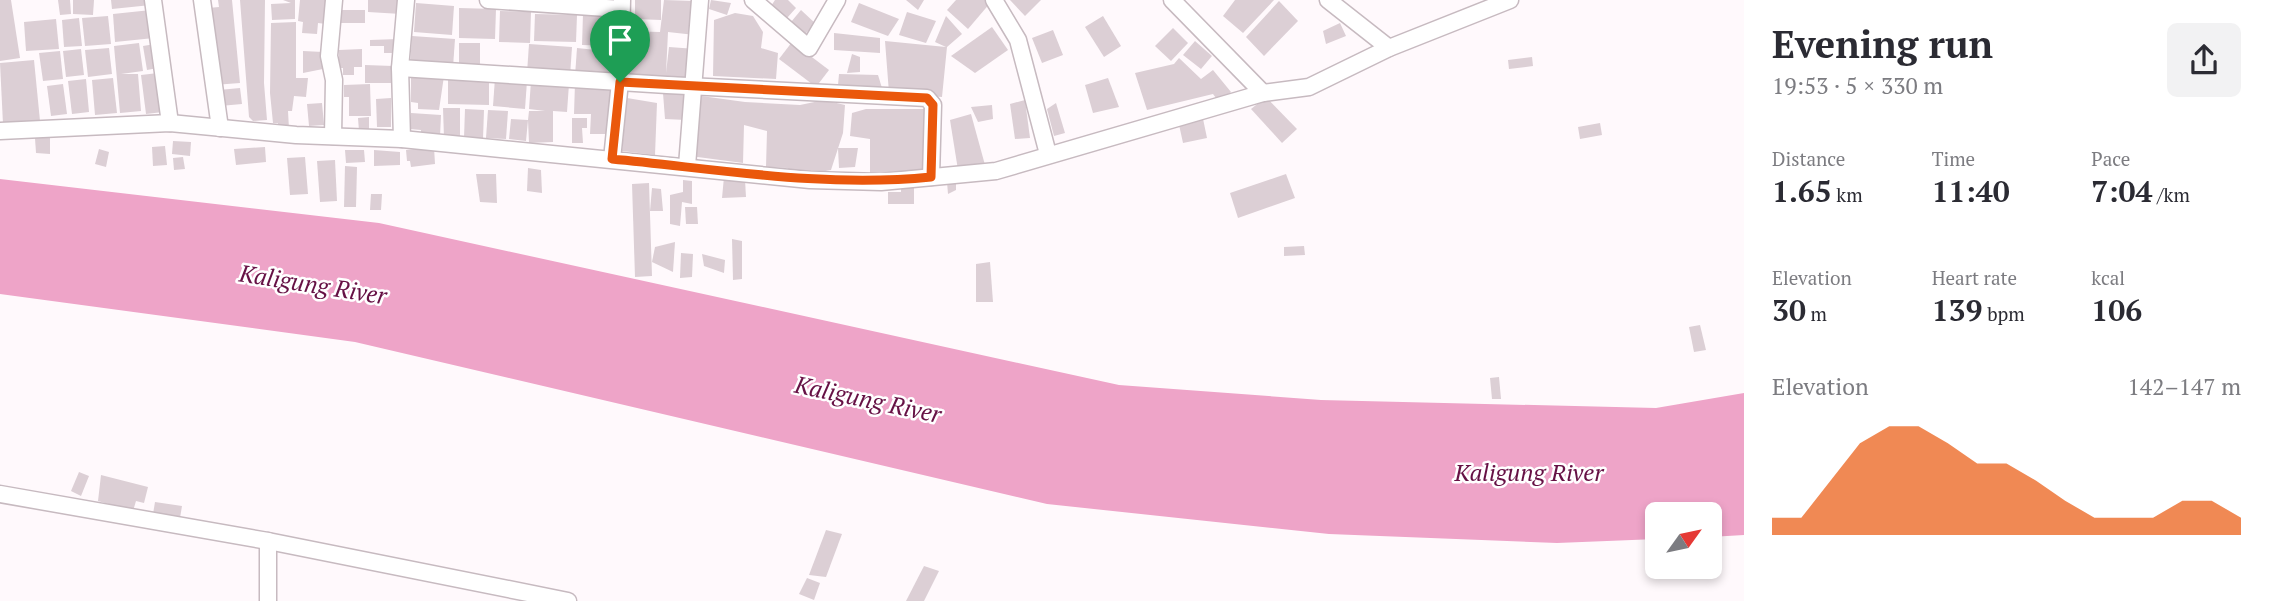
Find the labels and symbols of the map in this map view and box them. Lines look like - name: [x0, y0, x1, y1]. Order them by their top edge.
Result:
- pin: [590, 10, 650, 82]
- water label: Kaligung River: [236, 256, 391, 312]
- water label: Kaligung River: [791, 368, 946, 431]
- water label: Kaligung River: [1454, 456, 1605, 488]
- north arrow: [1645, 502, 1722, 579]

